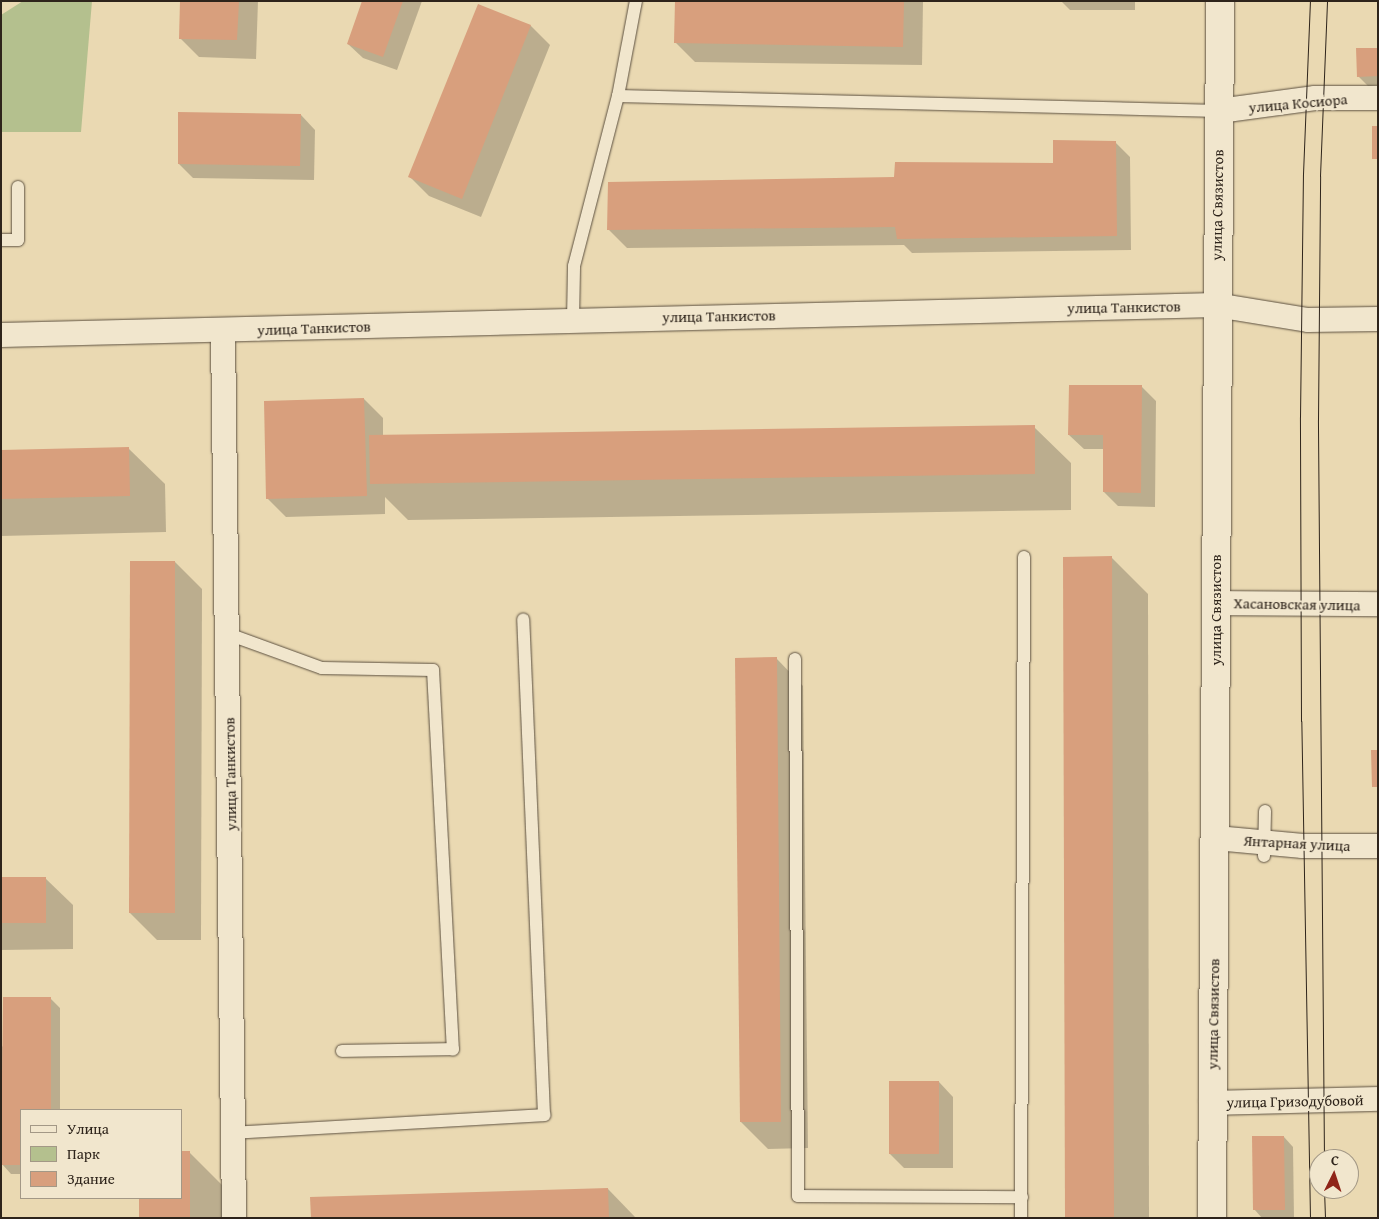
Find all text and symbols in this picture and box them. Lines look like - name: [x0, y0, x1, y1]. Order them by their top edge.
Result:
- street label: улица Косиора: [1248, 90, 1348, 116]
- street label: улица Связистов: [1207, 149, 1227, 261]
- street label: улица Танкистов: [1067, 297, 1181, 317]
- street label: улица Танкистов: [662, 306, 776, 326]
- street label: улица Танкистов: [257, 317, 371, 339]
- street label: улица Связистов: [1207, 554, 1225, 666]
- street label: Хасановская улица: [1233, 594, 1361, 614]
- street label: улица Танкистов: [220, 717, 240, 831]
- street label: Янтарная улица: [1243, 831, 1351, 855]
- street label: улица Связистов: [1203, 958, 1223, 1070]
- street label: улица Гризодубовой: [1226, 1091, 1364, 1111]
- legend: [20, 1109, 182, 1199]
- text: Улица: [67, 1118, 109, 1139]
- text: Парк: [67, 1143, 100, 1164]
- north arrow: [1309, 1149, 1359, 1199]
- text: С: [1330, 1150, 1340, 1170]
- text: Здание: [67, 1168, 115, 1189]

